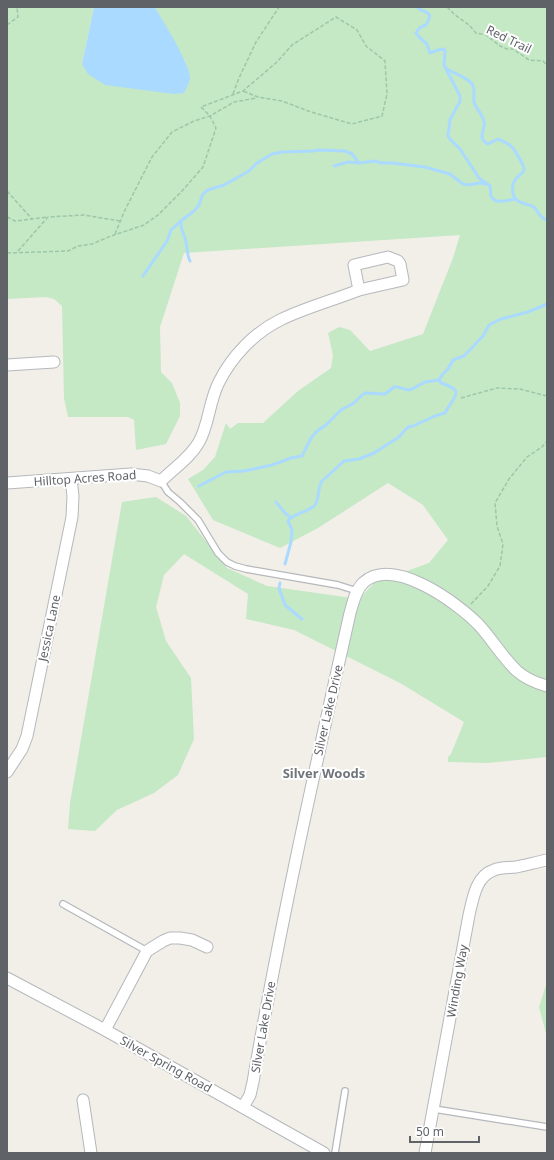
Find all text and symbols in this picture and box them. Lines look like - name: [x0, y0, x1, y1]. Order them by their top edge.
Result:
- street label: Red Trail: [483, 21, 535, 57]
- street label: Hilltop Acres Road: [33, 466, 137, 490]
- street label: Jessica Lane: [33, 593, 64, 664]
- street label: Silver Lake Drive: [309, 663, 347, 757]
- district label: Silver Woods: [283, 764, 365, 782]
- street label: Winding Way: [442, 942, 472, 1019]
- street label: Silver Lake Drive: [247, 980, 279, 1074]
- street label: Silver Spring Road: [117, 1032, 215, 1096]
- scale bar: [410, 1118, 479, 1144]
- text: 50 m: [416, 1123, 444, 1140]

